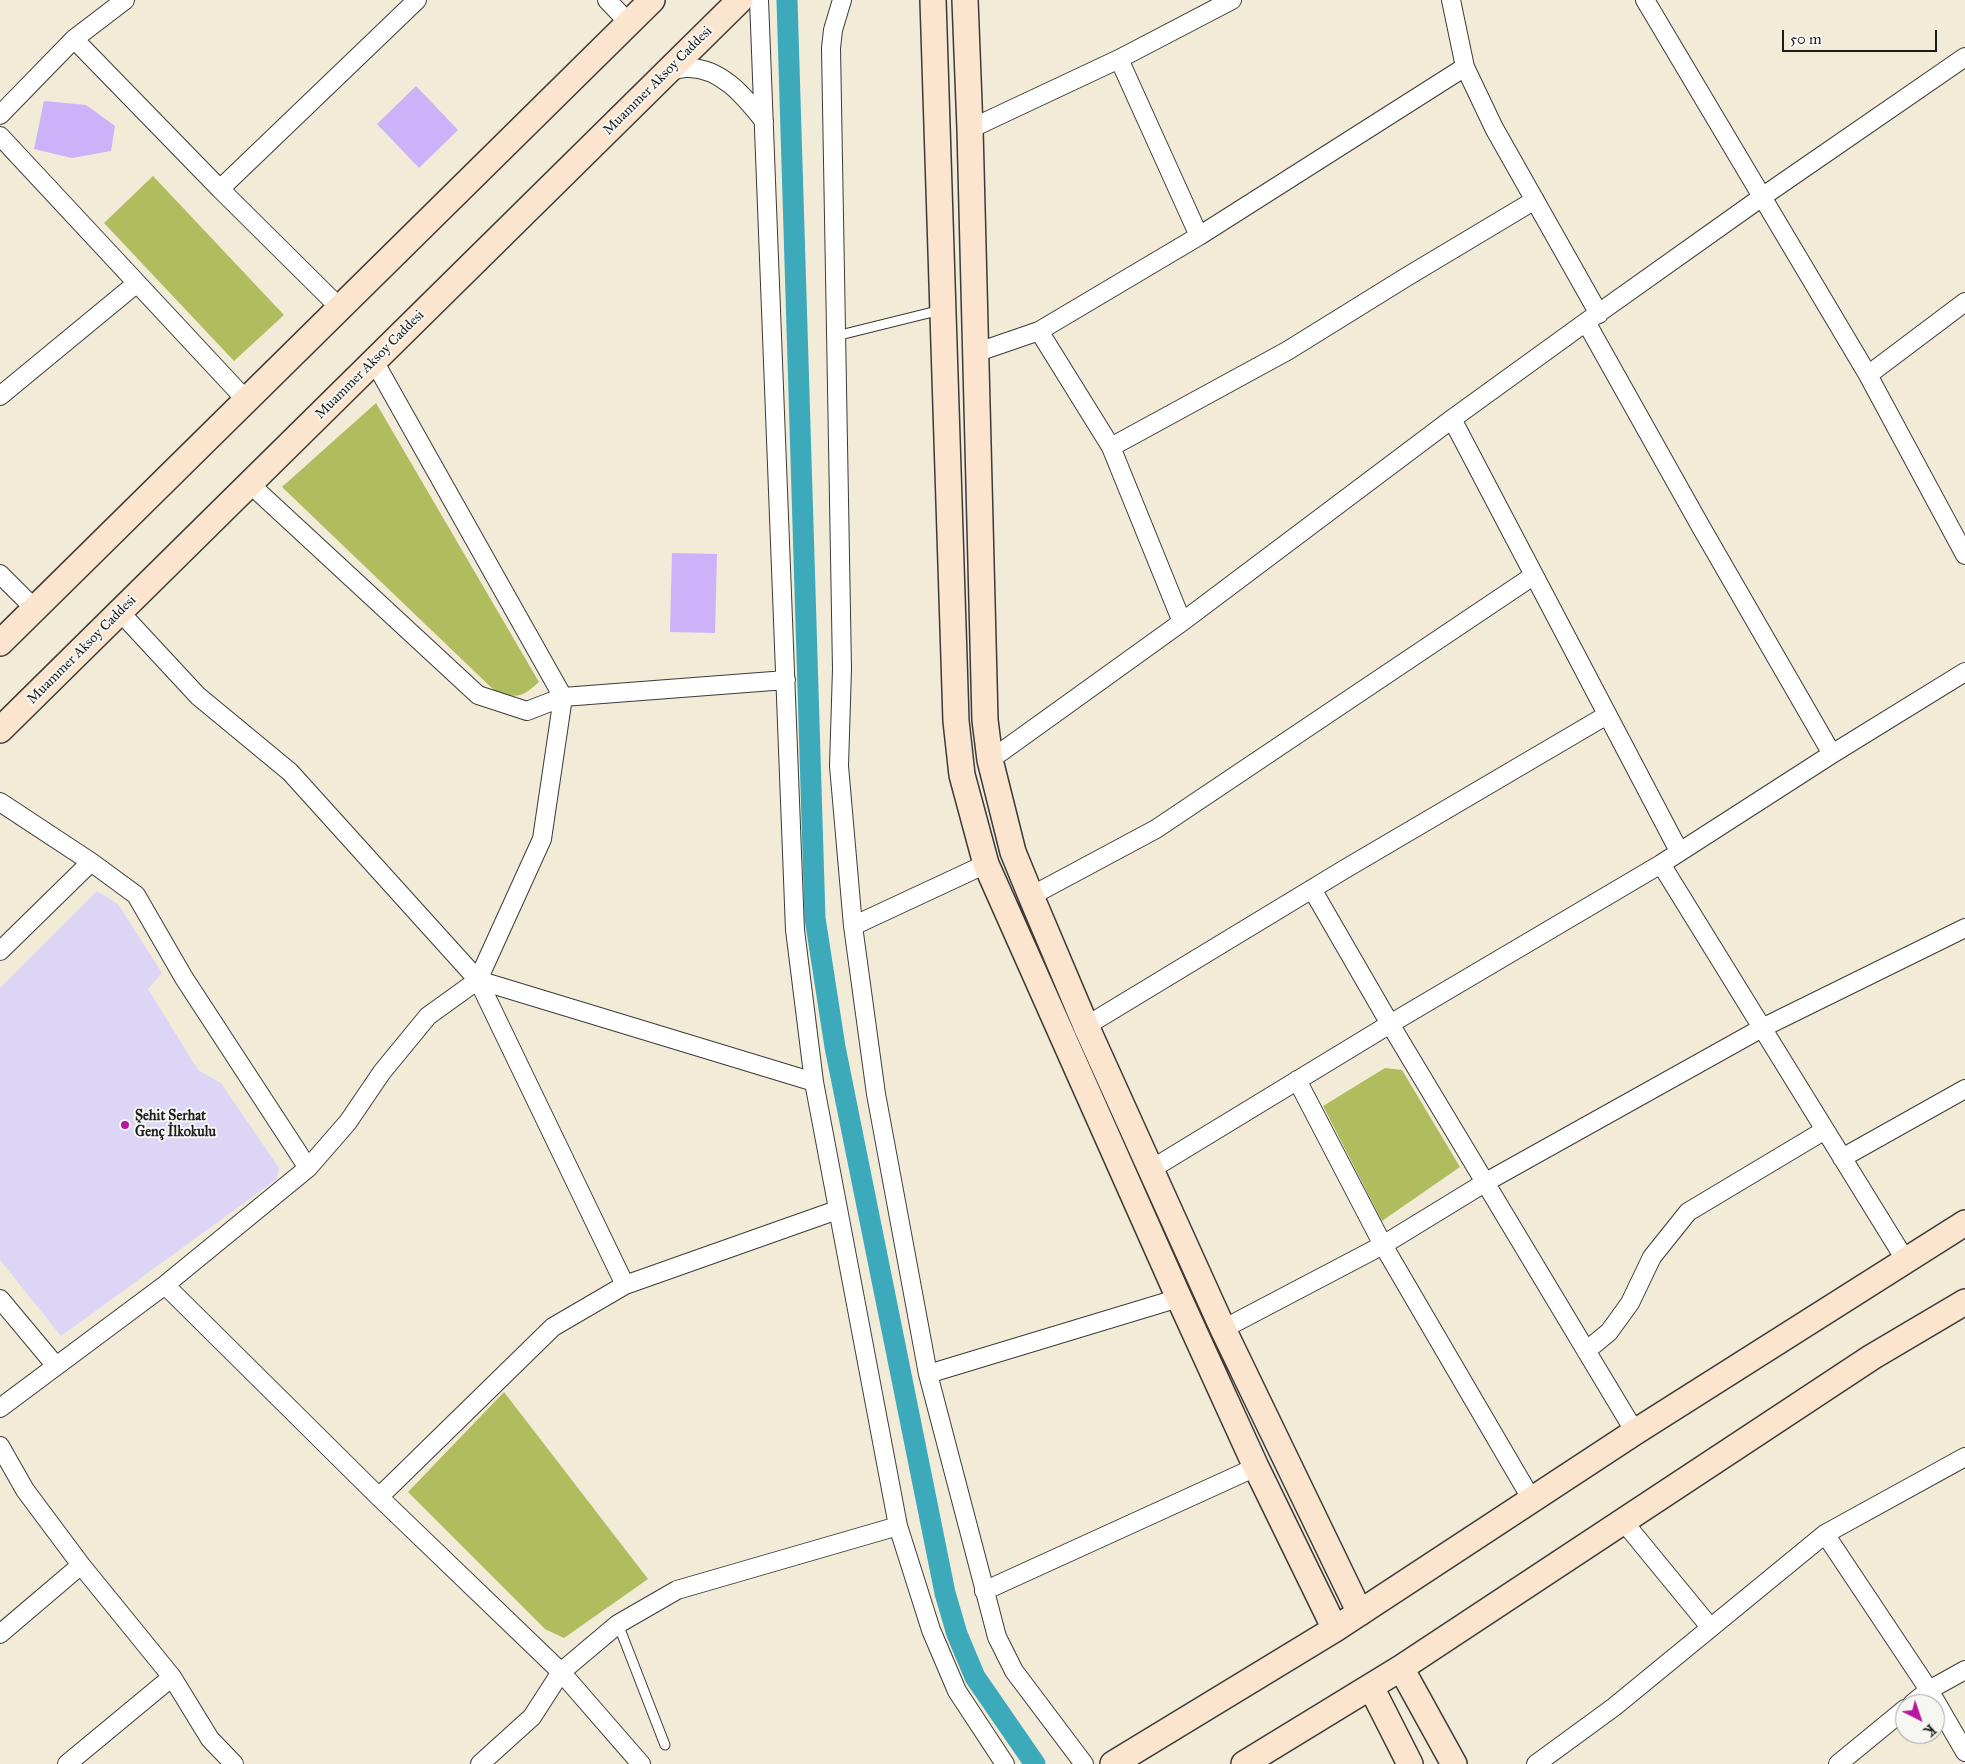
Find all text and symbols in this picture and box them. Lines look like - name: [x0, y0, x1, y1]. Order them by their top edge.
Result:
- scale bar: [1785, 20, 1940, 52]
- street label: Muammer Aksoy Caddesi: [600, 23, 716, 139]
- text: 50 m: [1790, 30, 1822, 48]
- street label: Muammer Aksoy Caddesi: [312, 307, 428, 423]
- street label: Muammer Aksoy Caddesi: [24, 592, 140, 708]
- place label: Şehit Serhat Genç İlkokulu: [135, 1109, 216, 1142]
- marker: Şehit Serhat Genç İlkokulu: [119, 1119, 131, 1131]
- north arrow: [1895, 1694, 1945, 1744]
- text: K: [1920, 1720, 1939, 1740]

